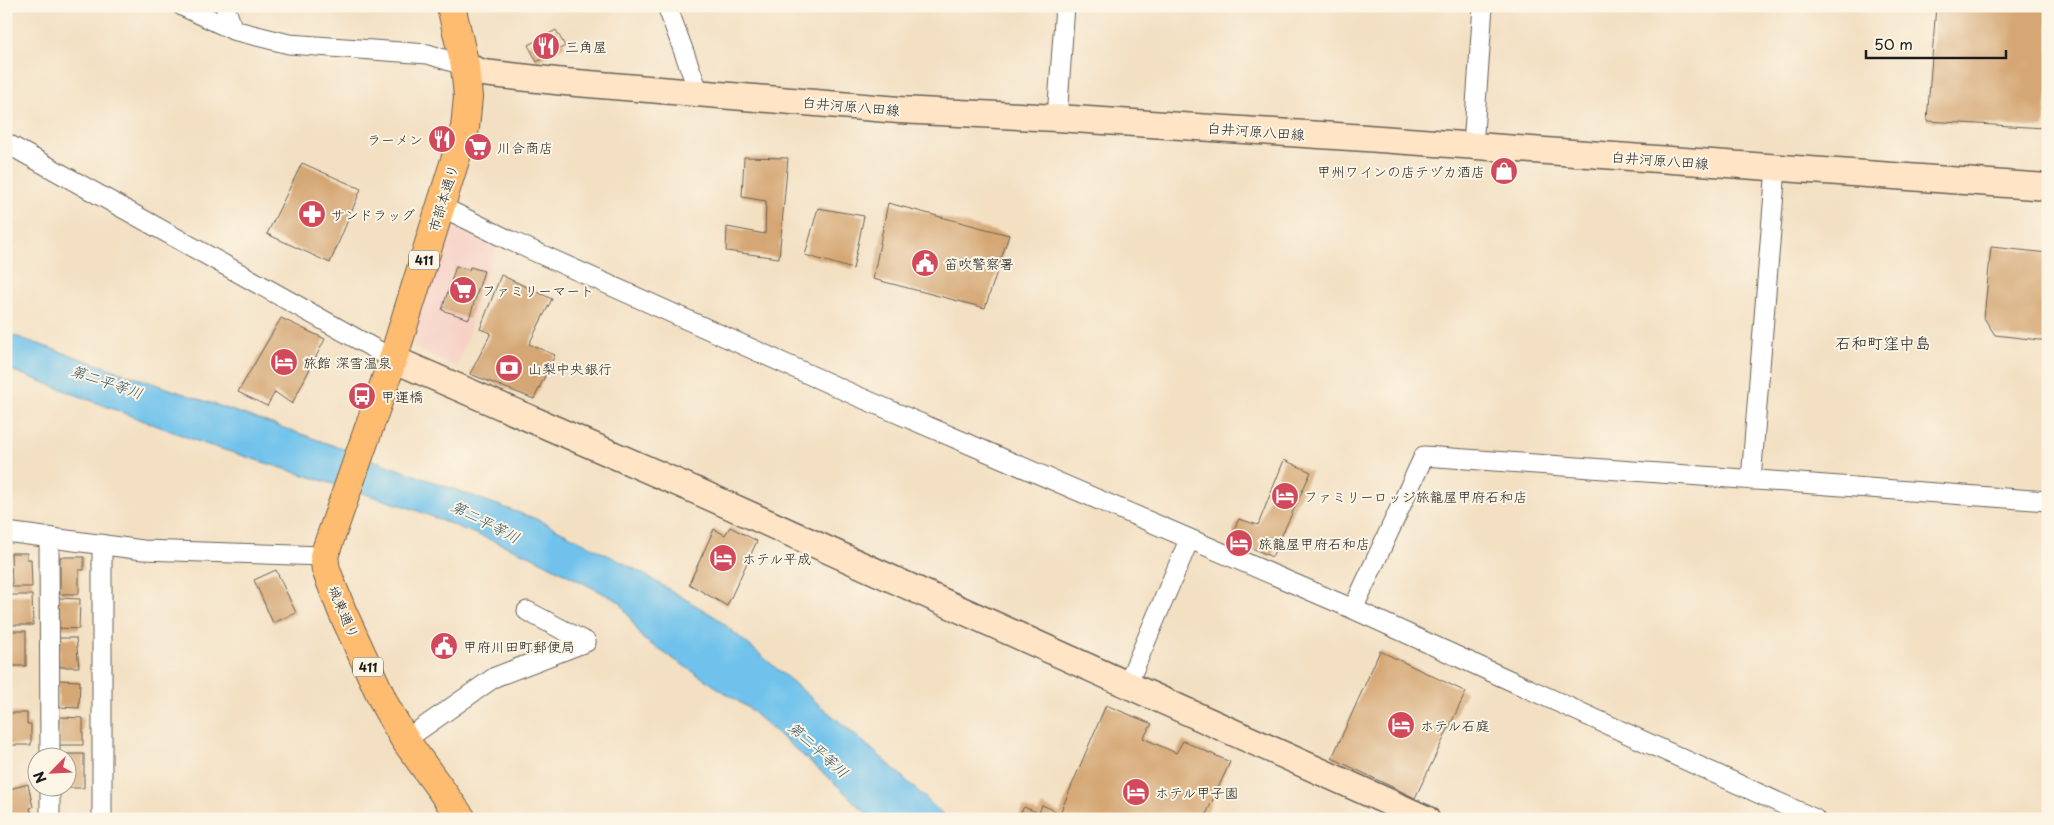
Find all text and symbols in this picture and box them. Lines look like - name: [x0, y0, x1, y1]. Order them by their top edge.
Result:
- scale bar: [1866, 28, 2006, 60]
- restaurant icon: 三角屋: [531, 31, 561, 61]
- text: 50 m: [1874, 32, 1913, 55]
- place label: 三角屋: [565, 36, 607, 57]
- street label: 白井河原八田線: [801, 91, 901, 121]
- street label: 白井河原八田線: [1206, 117, 1306, 145]
- restaurant icon: ラーメン: [427, 124, 457, 154]
- place label: ラーメン: [367, 129, 423, 150]
- supermarket icon: 川合商店: [463, 132, 493, 162]
- place label: 川合商店: [497, 137, 553, 158]
- street label: 白井河原八田線: [1610, 146, 1710, 174]
- shop icon: 甲州ワインの店テヅカ酒店: [1489, 156, 1519, 186]
- street label: 市部本通り: [423, 161, 463, 235]
- place label: 甲州ワインの店テヅカ酒店: [1317, 161, 1485, 182]
- pharmacy icon: サンドラッグ: [297, 199, 327, 229]
- place label: サンドラッグ: [331, 204, 415, 225]
- public building icon: 笛吹警察署: [910, 248, 940, 278]
- road number: 411: [409, 250, 439, 270]
- place label: 笛吹警察署: [944, 253, 1014, 274]
- supermarket icon: ファミリーマート: [448, 275, 478, 305]
- place label: ファミリーマート: [482, 280, 594, 301]
- district label: 石和町窪中島: [1835, 330, 1931, 354]
- hotel icon: 旅館 深雪温泉: [269, 347, 299, 377]
- place label: 旅館 深雪温泉: [303, 352, 392, 373]
- bank icon: 山梨中央銀行: [494, 353, 524, 383]
- water label: 第二平等川: [68, 358, 146, 404]
- place label: 山梨中央銀行: [528, 358, 612, 379]
- bus stop icon: 甲運橋: [347, 381, 377, 411]
- place label: 甲運橋: [381, 386, 423, 407]
- hotel icon: ファミリーロッジ旅籠屋甲府石和店: [1270, 481, 1300, 511]
- place label: ファミリーロッジ旅籠屋甲府石和店: [1304, 486, 1527, 507]
- water label: 第二平等川: [447, 494, 525, 548]
- hotel icon: 旅籠屋甲府石和店: [1224, 528, 1254, 558]
- place label: 旅籠屋甲府石和店: [1258, 533, 1370, 554]
- hotel icon: ホテル平成: [708, 543, 738, 573]
- place label: ホテル平成: [742, 548, 811, 569]
- street label: 城東通り: [323, 582, 365, 642]
- public building icon: 甲府川田町郵便局: [429, 631, 459, 661]
- place label: 甲府川田町郵便局: [463, 636, 575, 657]
- road number: 411: [353, 658, 383, 676]
- hotel icon: ホテル石庭: [1386, 710, 1416, 740]
- water label: 第二平等川: [783, 715, 855, 783]
- place label: ホテル石庭: [1420, 715, 1489, 736]
- north arrow: [28, 748, 78, 798]
- text: N: [28, 768, 52, 787]
- hotel icon: ホテル甲子園: [1121, 777, 1151, 807]
- place label: ホテル甲子園: [1155, 782, 1238, 803]

